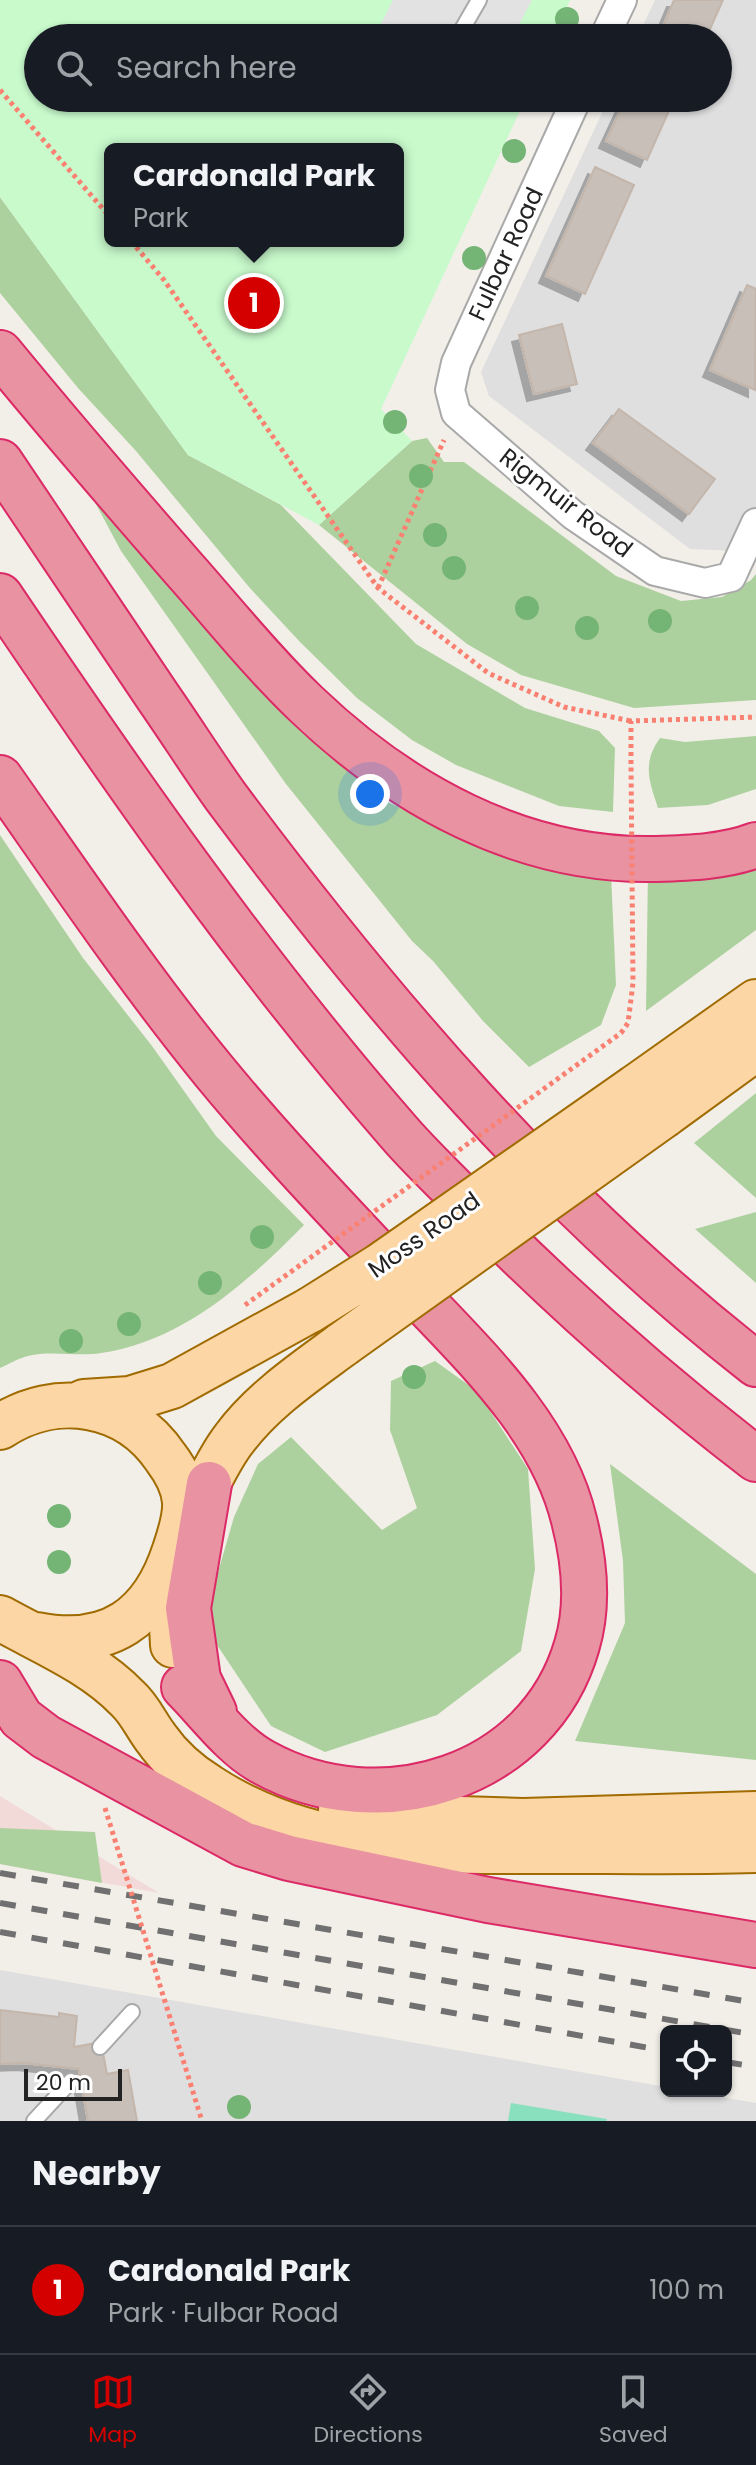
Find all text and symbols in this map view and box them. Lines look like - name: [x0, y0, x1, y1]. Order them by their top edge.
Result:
- search box: [24, 24, 732, 112]
- icon: search: [52, 46, 96, 90]
- text: Search here: [116, 46, 297, 89]
- popup: [104, 143, 404, 247]
- text: Cardonald Park: [133, 154, 375, 197]
- street label: Fulbar Road: [460, 182, 551, 326]
- text: Park: [133, 200, 189, 236]
- pin: 1: [228, 273, 280, 333]
- street label: Rigmuir Road: [493, 440, 640, 565]
- your location: [350, 774, 390, 814]
- street label: Moss Road: [361, 1184, 486, 1285]
- map controls: [660, 2025, 732, 2097]
- button: locate: [660, 2025, 732, 2097]
- scale bar: [24, 2065, 122, 2101]
- text: 20 m: [36, 2067, 91, 2098]
- text: Nearby: [32, 2149, 161, 2197]
- text: Cardonald Park: [108, 2249, 350, 2292]
- text: 1: [53, 2272, 63, 2308]
- text: 100 m: [649, 2272, 724, 2308]
- text: Park · Fulbar Road: [108, 2295, 339, 2331]
- tab: Map: [88, 2370, 137, 2451]
- tab: Directions: [313, 2370, 423, 2451]
- tab: Saved: [599, 2370, 668, 2451]

